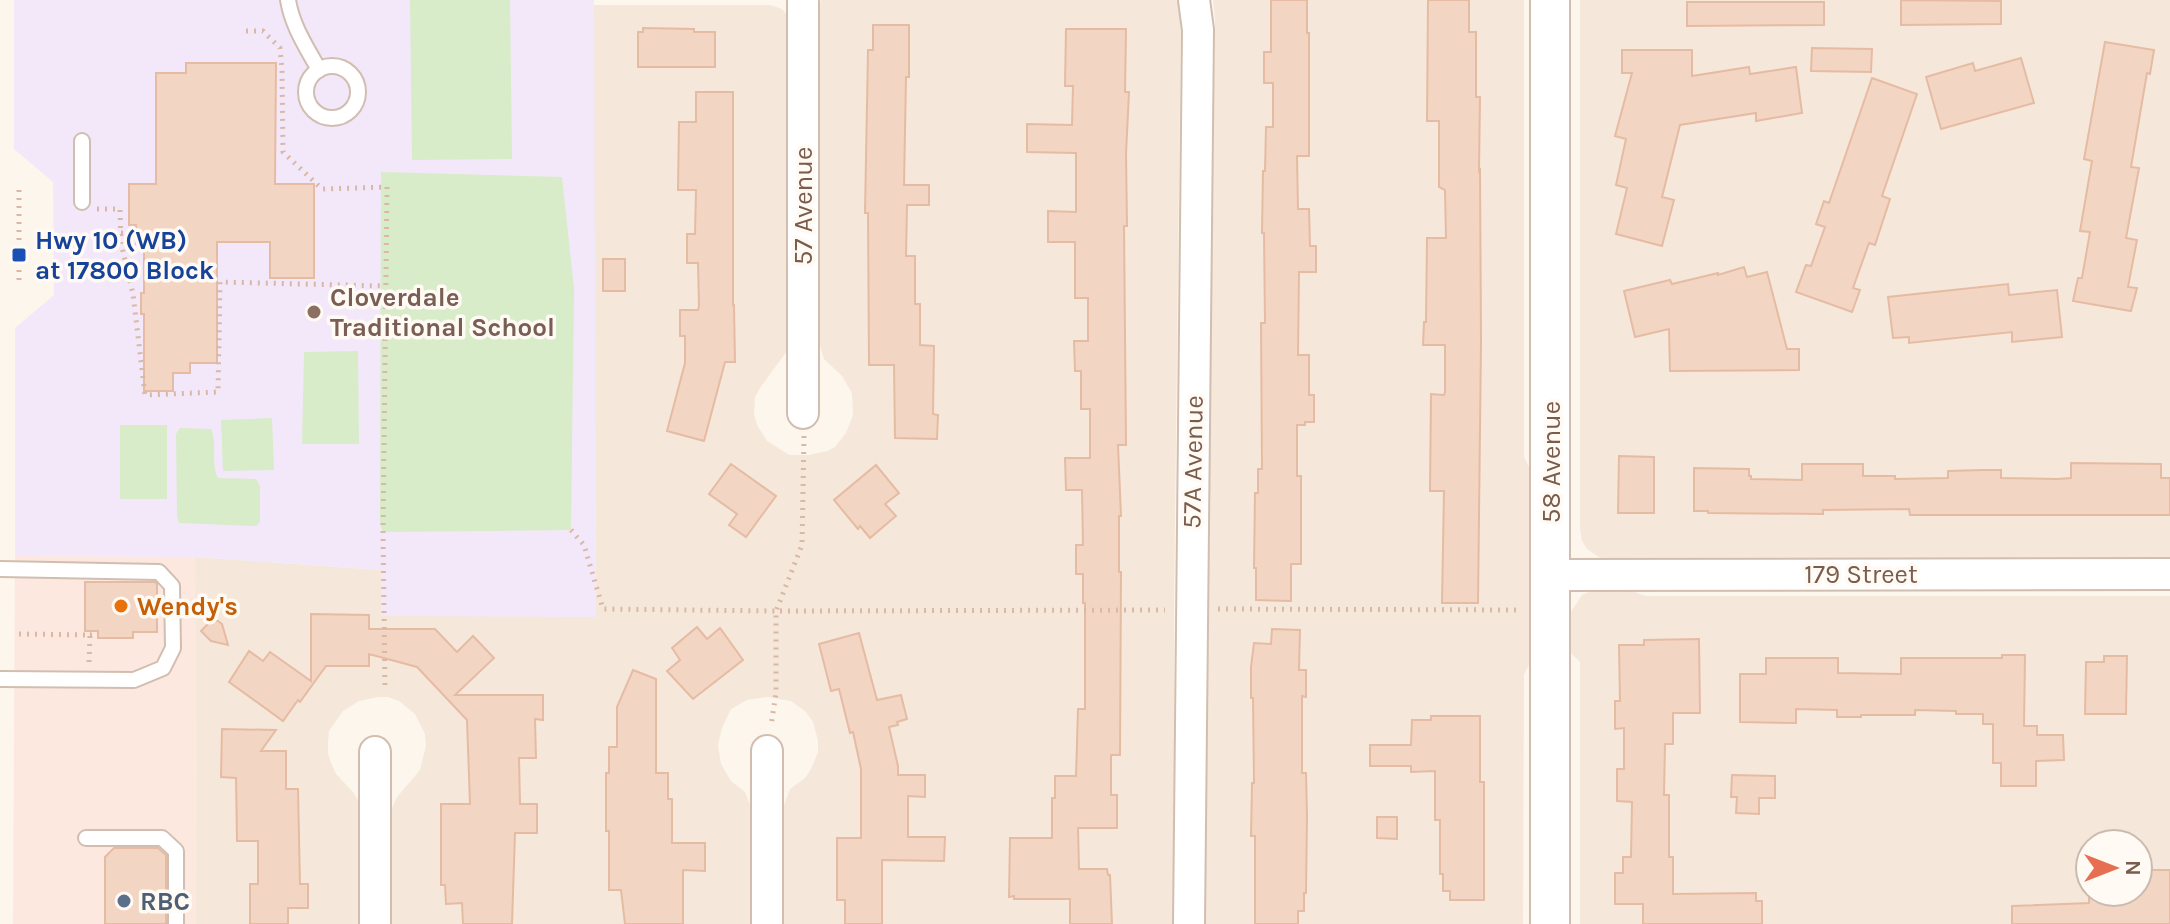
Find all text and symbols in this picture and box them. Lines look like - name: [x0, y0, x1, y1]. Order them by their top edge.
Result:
- street label: 57 Avenue: [788, 147, 819, 265]
- place label: Hwy 10 (WB) at 17800 Block: [35, 225, 214, 286]
- marker: Hwy 10 (WB) at 17800 Block: [10, 246, 28, 264]
- place label: Cloverdale Traditional School: [330, 282, 555, 343]
- marker: Cloverdale Traditional School: [305, 303, 323, 321]
- street label: 57A Avenue: [1176, 395, 1210, 529]
- street label: 58 Avenue: [1536, 401, 1567, 523]
- street label: 179 Street: [1804, 559, 1918, 590]
- place label: Wendy's: [137, 591, 238, 622]
- marker: Wendy's: [112, 597, 130, 615]
- north arrow: [2074, 828, 2154, 908]
- text: N: [2120, 860, 2146, 876]
- place label: RBC: [140, 886, 190, 917]
- marker: RBC: [115, 892, 133, 910]

